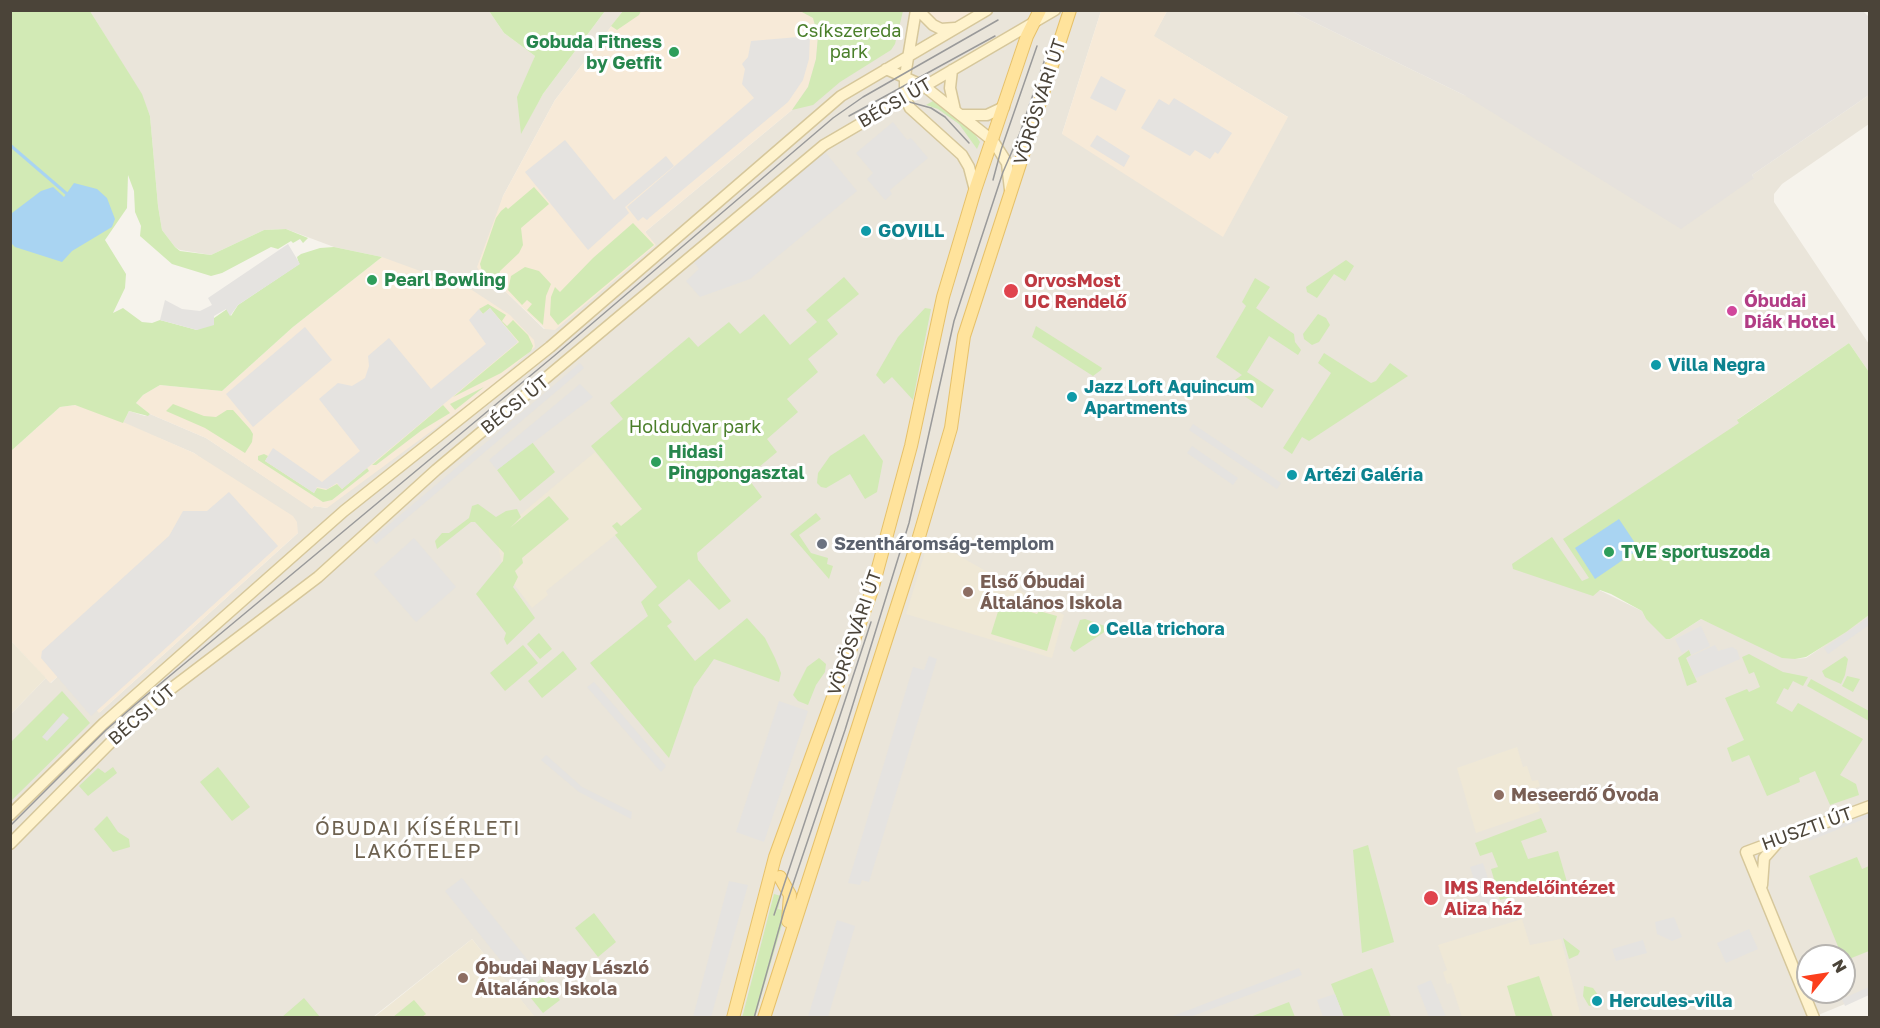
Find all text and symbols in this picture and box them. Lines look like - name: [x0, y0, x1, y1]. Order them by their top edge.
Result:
- park label: Csíkszereda park: [797, 20, 901, 63]
- place label: Gobuda Fitness by Getfit: [526, 31, 662, 74]
- street label: VÖRÖSVÁRI ÚT: [1009, 36, 1071, 168]
- marker: Gobuda Fitness by Getfit: [667, 45, 681, 59]
- street label: BÉCSI ÚT: [854, 73, 936, 133]
- place label: GOVILL: [878, 220, 944, 242]
- marker: GOVILL: [859, 224, 873, 238]
- place label: Pearl Bowling: [384, 269, 506, 291]
- place label: OrvosMost UC Rendelő: [1024, 270, 1127, 312]
- marker: Pearl Bowling: [365, 273, 379, 287]
- marker: OrvosMost UC Rendelő: [1002, 282, 1020, 300]
- place label: Óbudai Diák Hotel: [1744, 290, 1835, 332]
- marker: Óbudai Diák Hotel: [1725, 304, 1739, 318]
- place label: Villa Negra: [1668, 354, 1765, 376]
- marker: Villa Negra: [1649, 358, 1663, 372]
- street label: BÉCSI ÚT: [477, 371, 553, 439]
- place label: Jazz Loft Aquincum Apartments: [1084, 376, 1254, 418]
- marker: Jazz Loft Aquincum Apartments: [1065, 390, 1079, 404]
- park label: Holdudvar park: [629, 416, 761, 438]
- place label: Hidasi Pingpongasztal: [668, 441, 804, 484]
- marker: Hidasi Pingpongasztal: [649, 455, 663, 469]
- place label: Artézi Galéria: [1304, 464, 1423, 486]
- marker: Artézi Galéria: [1285, 468, 1299, 482]
- place label: Szentháromság-templom: [834, 533, 1054, 555]
- marker: Szentháromság-templom: [815, 537, 829, 551]
- place label: TVE sportuszoda: [1621, 541, 1770, 563]
- marker: TVE sportuszoda: [1602, 545, 1616, 559]
- street label: VÖRÖSVÁRI ÚT: [823, 568, 887, 698]
- place label: Első Óbudai Általános Iskola: [980, 571, 1122, 614]
- marker: Első Óbudai Általános Iskola: [961, 585, 975, 599]
- place label: Cella trichora: [1106, 618, 1225, 640]
- marker: Cella trichora: [1087, 622, 1101, 636]
- street label: BÉCSI ÚT: [104, 680, 180, 750]
- place label: Meseerdő Óvoda: [1511, 784, 1659, 806]
- marker: Meseerdő Óvoda: [1492, 788, 1506, 802]
- street label: HUSZTI ÚT: [1759, 803, 1855, 855]
- district label: ÓBUDAI KÍSÉRLETI LAKÓTELEP: [315, 817, 521, 864]
- place label: IMS Rendelőintézet Aliza ház: [1444, 877, 1615, 920]
- marker: IMS Rendelőintézet Aliza ház: [1422, 889, 1440, 907]
- north arrow: [1796, 944, 1856, 1004]
- text: N: [1828, 956, 1852, 976]
- place label: Óbudai Nagy László Általános Iskola: [475, 957, 649, 1000]
- marker: Óbudai Nagy László Általános Iskola: [456, 971, 470, 985]
- place label: Hercules-villa: [1609, 990, 1733, 1012]
- marker: Hercules-villa: [1590, 994, 1604, 1008]

